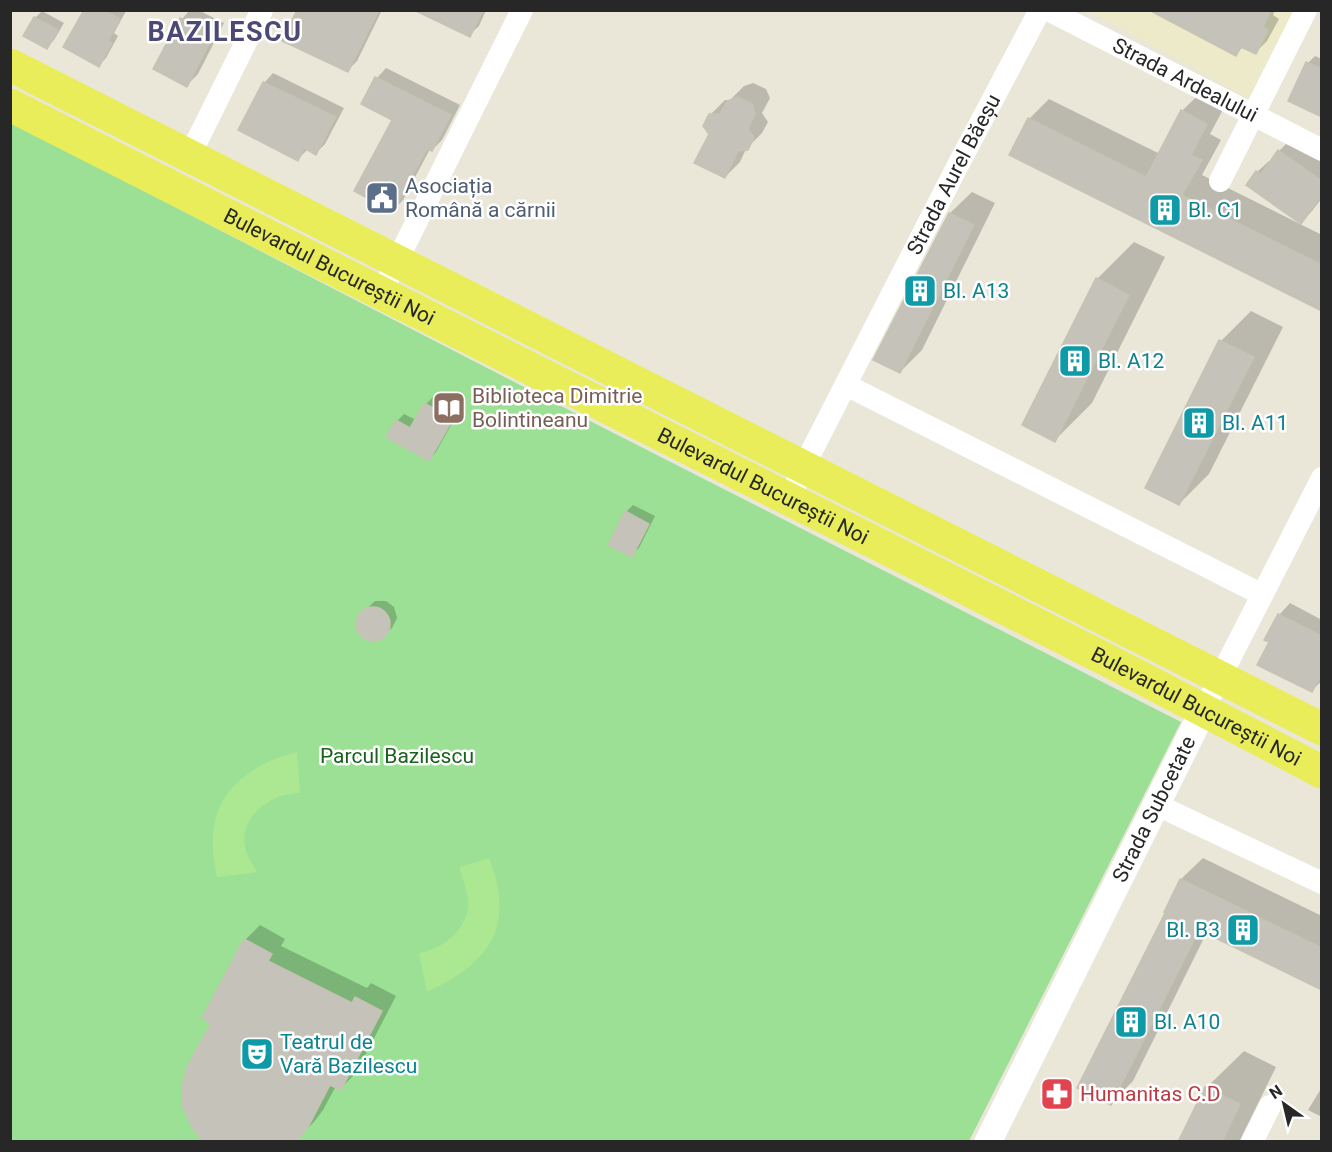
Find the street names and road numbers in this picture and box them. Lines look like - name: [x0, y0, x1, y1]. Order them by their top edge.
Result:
- street label: Strada Ardealului: [1109, 33, 1262, 127]
- street label: Strada Aurel Băeșu: [902, 90, 1005, 259]
- street label: Bulevardul Bucureștii Noi: [220, 203, 439, 330]
- street label: Bulevardul Bucureștii Noi: [653, 423, 873, 549]
- street label: Bulevardul Bucureștii Noi: [1087, 642, 1305, 771]
- street label: Strada Subcetate: [1108, 732, 1201, 886]

